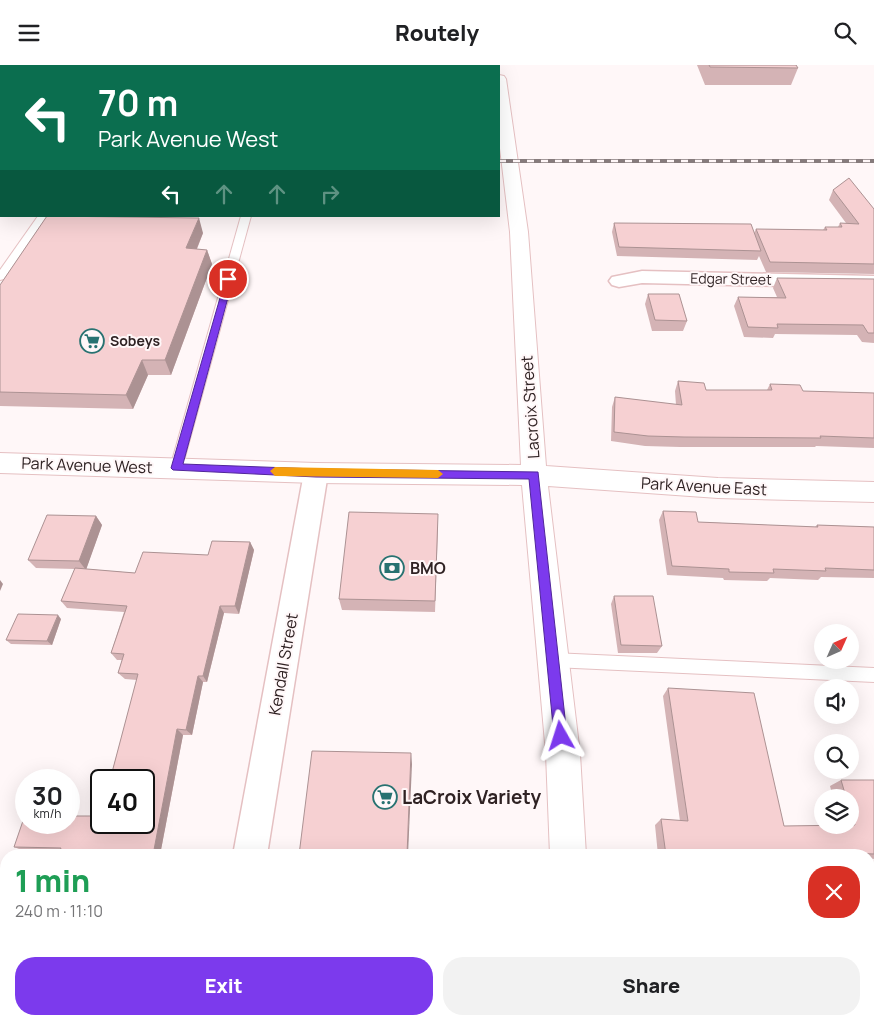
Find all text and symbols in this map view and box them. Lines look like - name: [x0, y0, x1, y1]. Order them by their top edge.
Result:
- text: Routely: [395, 18, 479, 48]
- icon: menu: [15, 19, 43, 47]
- icon: search: [831, 19, 859, 47]
- text: 70 m: [98, 79, 178, 127]
- icon: left: [15, 85, 80, 150]
- text: Park Avenue West: [98, 124, 278, 154]
- icon: left: [157, 180, 185, 208]
- icon: ahead: [210, 180, 238, 208]
- icon: ahead: [263, 180, 291, 208]
- icon: right: [316, 180, 344, 208]
- pin: [207, 258, 249, 300]
- icon: arrive: [214, 265, 242, 293]
- street label: Edgar Street: [690, 268, 772, 289]
- supermarket icon: Sobeys: [79, 328, 105, 354]
- place label: Sobeys: [110, 331, 161, 350]
- street label: Lacroix Street: [515, 355, 545, 459]
- street label: Park Avenue West: [21, 452, 153, 478]
- street label: Park Avenue East: [641, 472, 767, 500]
- bank icon: BMO: [379, 555, 405, 581]
- place label: BMO: [410, 557, 446, 579]
- street label: Kendall Street: [263, 611, 303, 717]
- north arrow: [814, 624, 859, 669]
- map controls: [814, 624, 859, 834]
- button: sound: [814, 679, 859, 724]
- position arrow: [534, 709, 586, 761]
- button: search: [814, 734, 859, 779]
- speed limit sign: 40: [90, 769, 155, 834]
- text: 30: [32, 778, 63, 813]
- supermarket icon: LaCroix Variety: [372, 784, 398, 810]
- place label: LaCroix Variety: [402, 784, 541, 810]
- button: layers: [814, 789, 859, 834]
- text: km/h: [34, 805, 61, 822]
- text: 1 min: [15, 860, 90, 901]
- button: close: [808, 866, 860, 918]
- text: 240 m · 11:10: [15, 900, 103, 922]
- button: Exit: [15, 957, 433, 1015]
- button: Share: [443, 957, 860, 1015]

